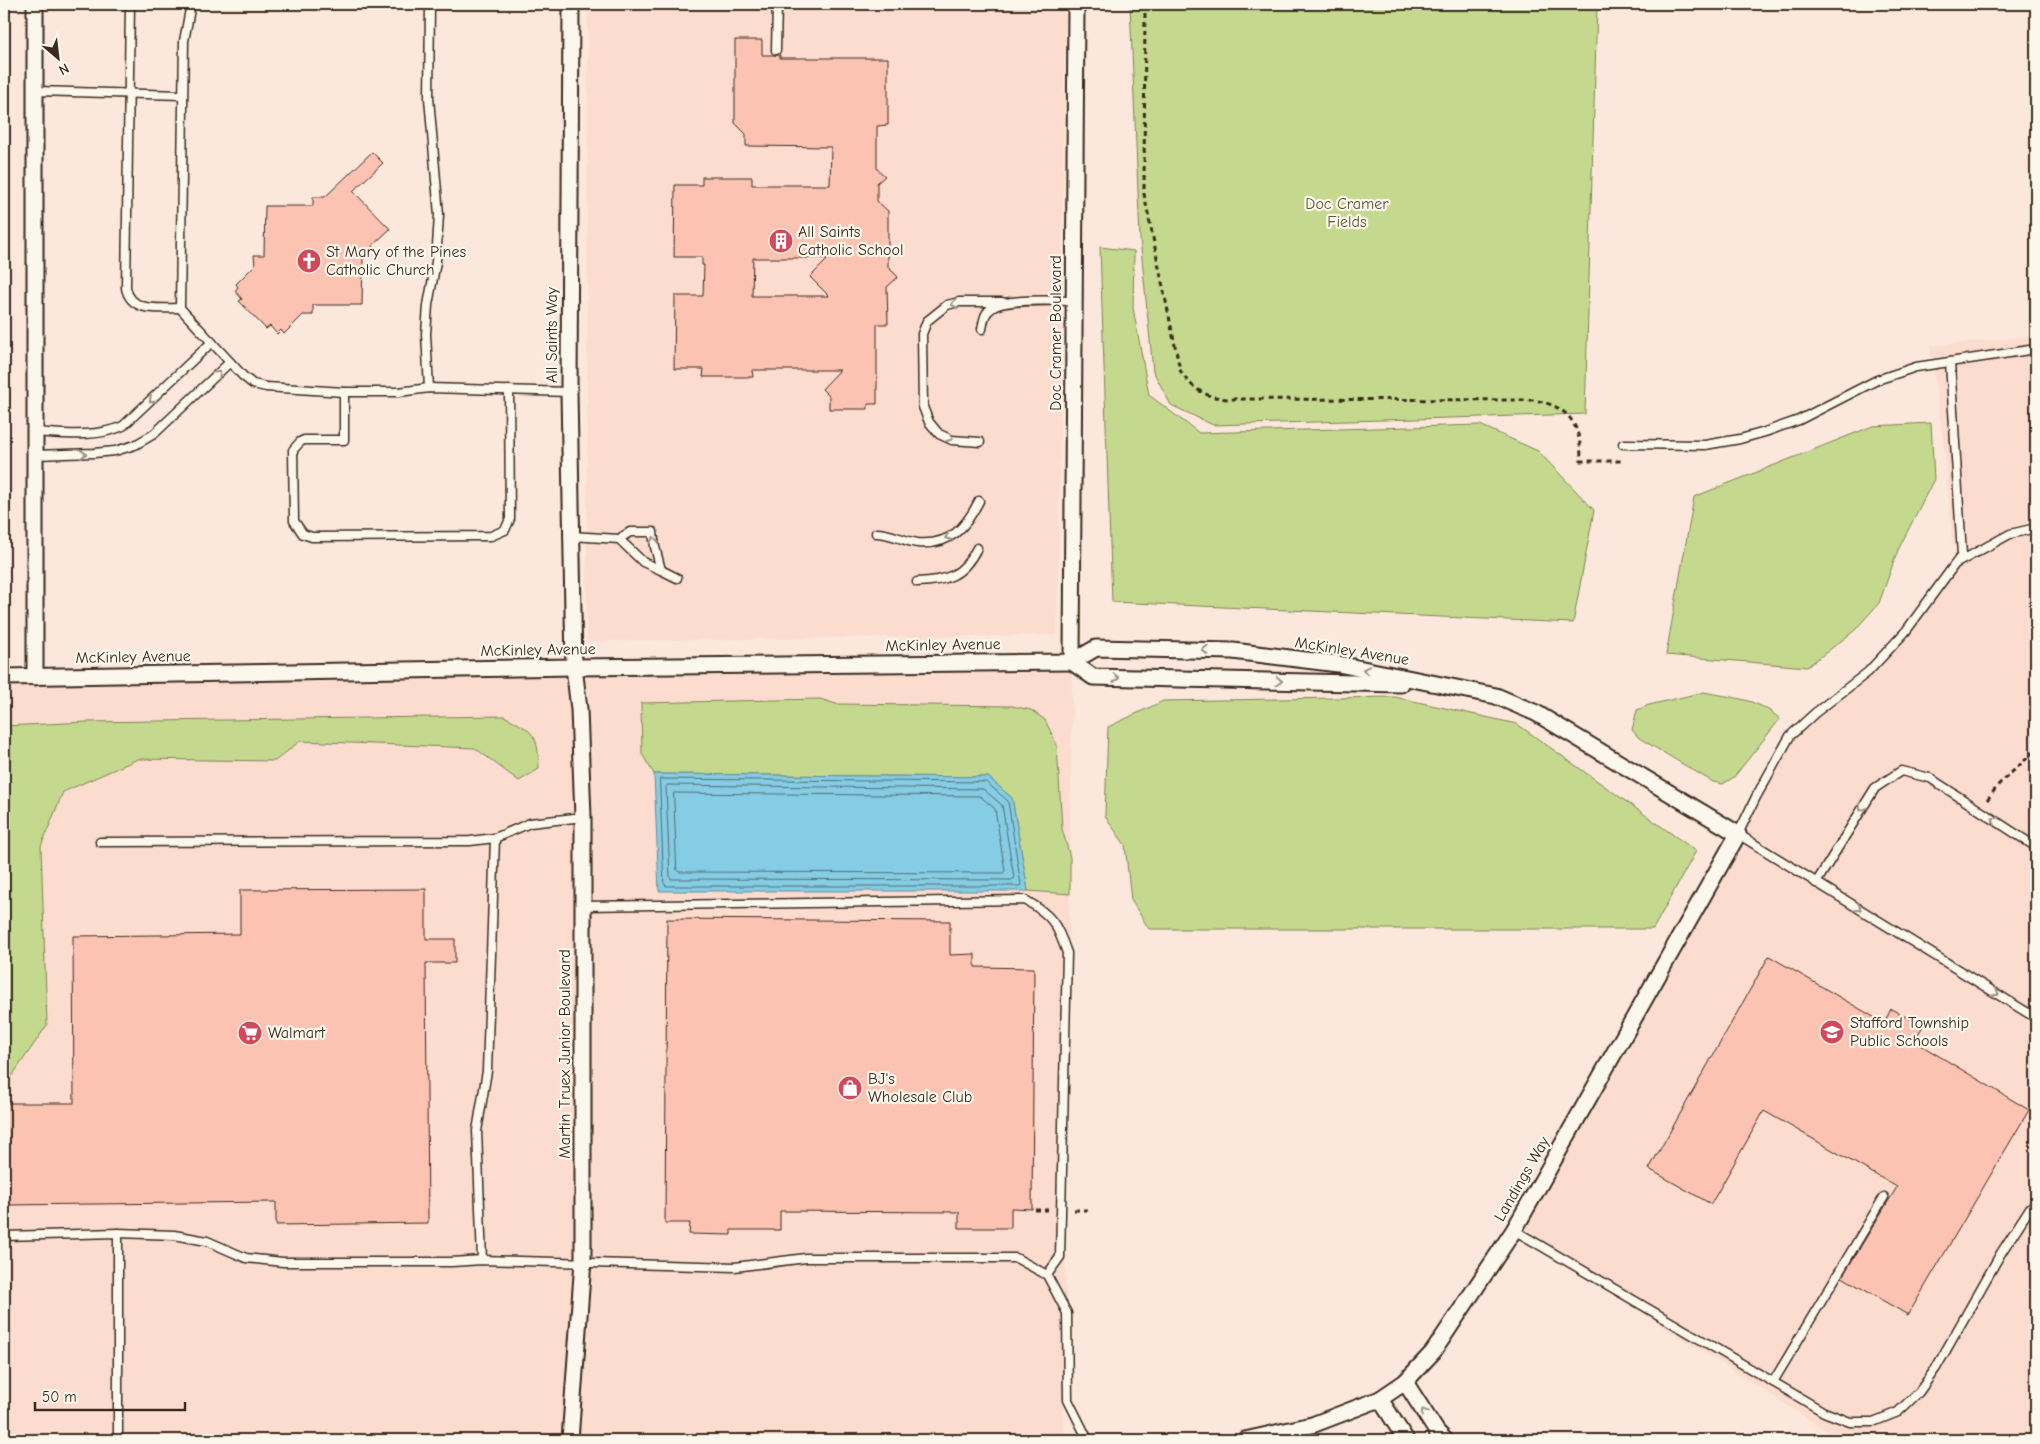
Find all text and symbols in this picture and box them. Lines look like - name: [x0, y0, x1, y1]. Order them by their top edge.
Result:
- north arrow: [32, 32, 82, 82]
- text: N: [56, 59, 72, 79]
- park label: Doc Cramer Fields: [1305, 195, 1389, 231]
- place label: All Saints Catholic School: [798, 223, 903, 259]
- building icon: All Saints Catholic School: [768, 228, 794, 254]
- place label: St Mary of the Pines Catholic Church: [326, 243, 466, 279]
- church icon: St Mary of the Pines Catholic Church: [296, 248, 322, 274]
- street label: Doc Cramer Boulevard: [1047, 255, 1065, 411]
- street label: All Saints Way: [543, 286, 561, 383]
- one-way arrow: [949, 298, 958, 309]
- one-way arrow: [212, 371, 221, 380]
- one-way arrow: [148, 395, 157, 404]
- one-way arrow: [945, 432, 953, 442]
- one-way arrow: [80, 449, 88, 459]
- one-way arrow: [944, 530, 953, 540]
- one-way arrow: [649, 536, 660, 544]
- street label: McKinley Avenue: [1294, 633, 1410, 669]
- street label: McKinley Avenue: [885, 635, 1001, 655]
- street label: McKinley Avenue: [480, 640, 596, 660]
- one-way arrow: [1201, 645, 1209, 655]
- street label: McKinley Avenue: [75, 647, 191, 667]
- one-way arrow: [1362, 665, 1371, 675]
- one-way arrow: [1112, 672, 1120, 683]
- one-way arrow: [1275, 675, 1283, 686]
- one-way arrow: [1859, 803, 1868, 812]
- one-way arrow: [1992, 817, 2001, 827]
- one-way arrow: [1852, 902, 1861, 912]
- street label: Martin Truex Junior Boulevard: [556, 949, 574, 1159]
- one-way arrow: [1991, 987, 2000, 997]
- place label: Stafford Township Public Schools: [1850, 1014, 1969, 1050]
- school or university icon: Stafford Township Public Schools: [1819, 1019, 1845, 1045]
- supermarket icon: Walmart: [237, 1020, 263, 1046]
- place label: Walmart: [268, 1024, 325, 1042]
- place label: BJ's Wholesale Club: [868, 1070, 972, 1106]
- shop icon: BJ's Wholesale Club: [837, 1075, 863, 1101]
- street label: Landings Way: [1491, 1133, 1554, 1224]
- scale bar: [35, 1379, 185, 1411]
- text: 50 m: [42, 1388, 77, 1406]
- one-way arrow: [1421, 1408, 1430, 1417]

